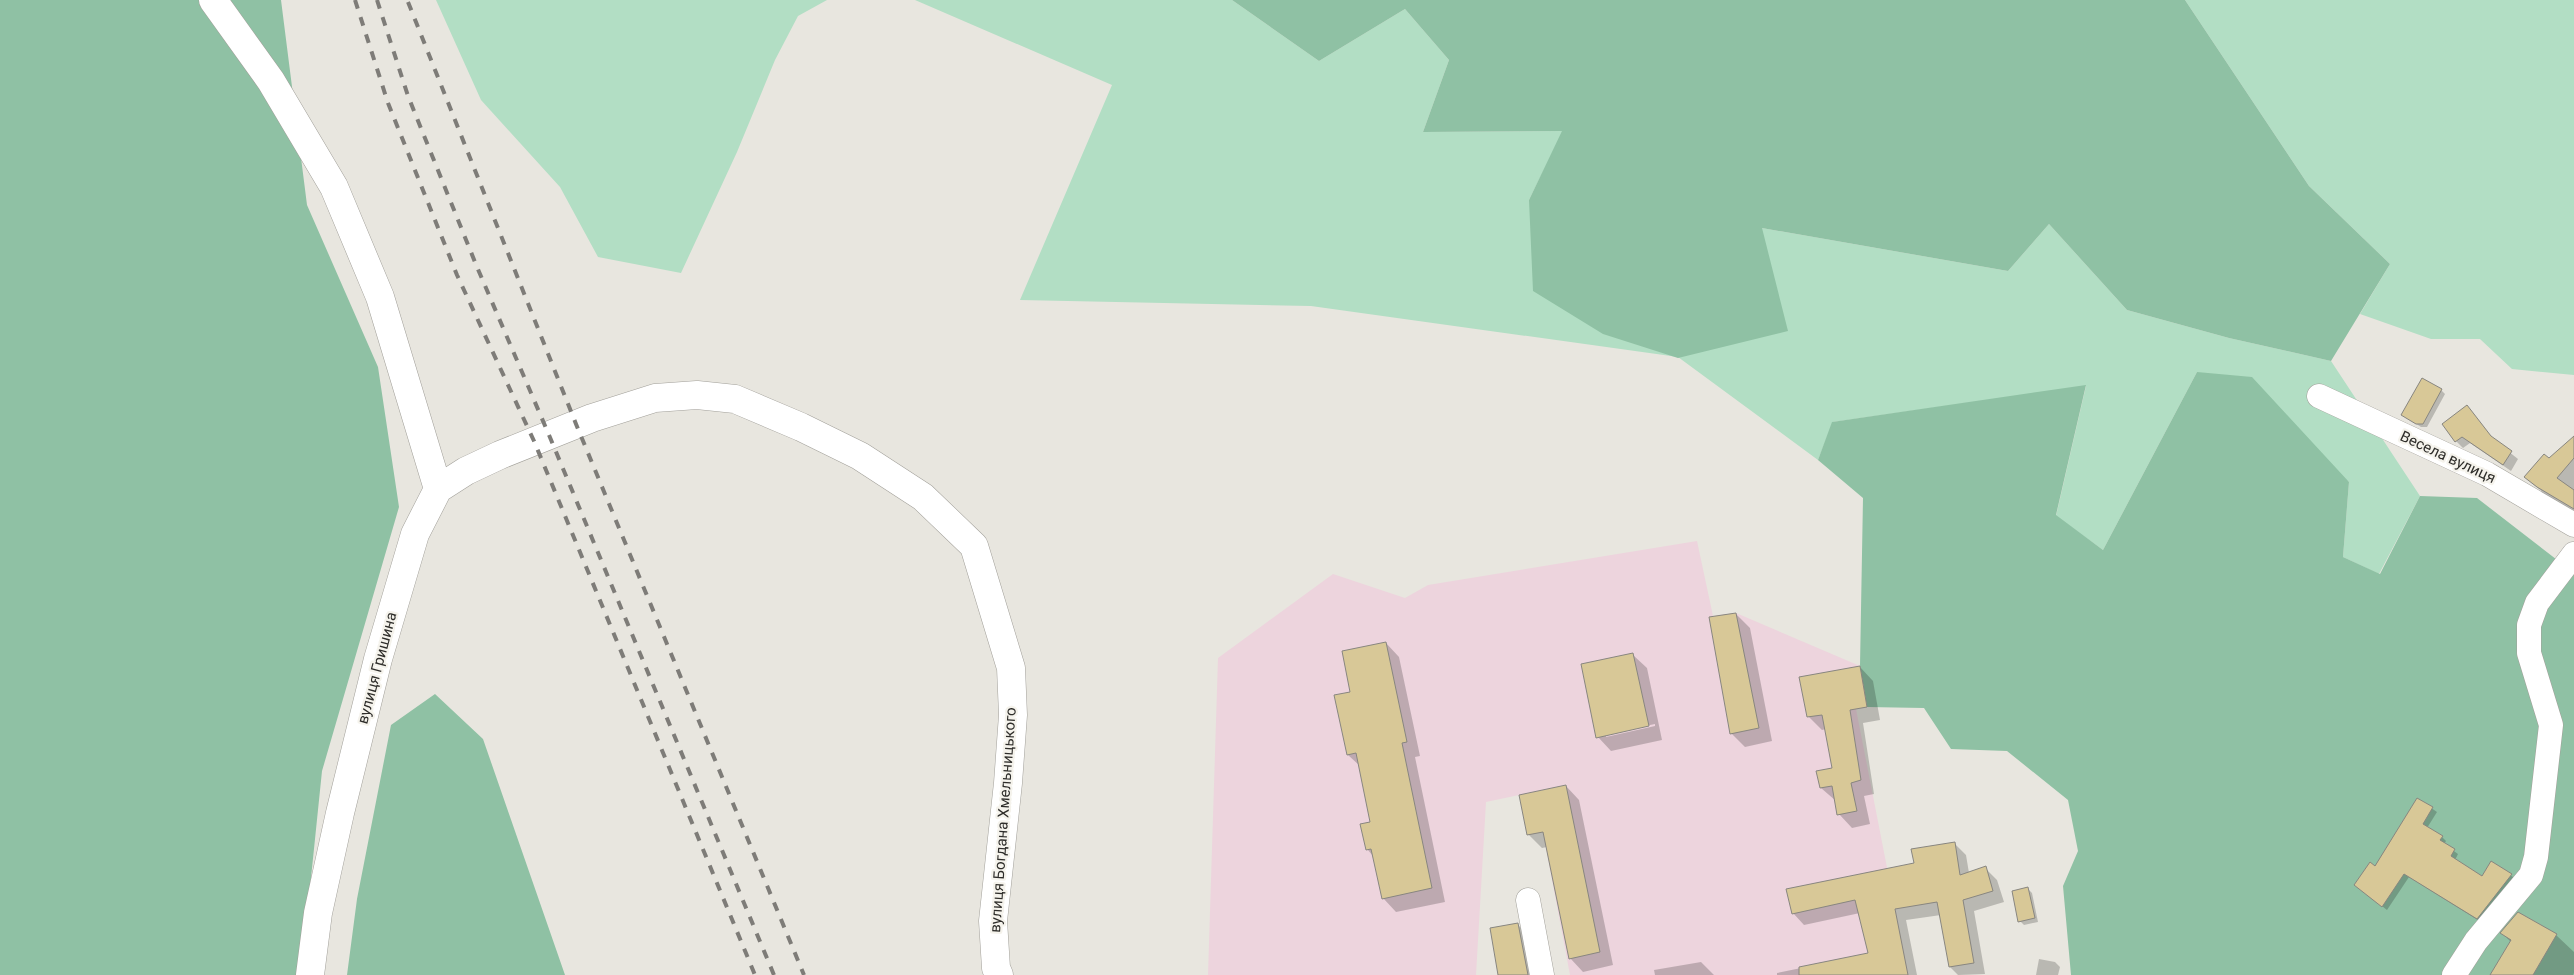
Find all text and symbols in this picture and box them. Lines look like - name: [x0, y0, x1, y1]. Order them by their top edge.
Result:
- street label: Весела вулиця: [2397, 427, 2499, 487]
- street label: вулиця Гришина: [353, 610, 401, 726]
- street label: вулиця Богдана Хмельницького: [986, 707, 1020, 933]

